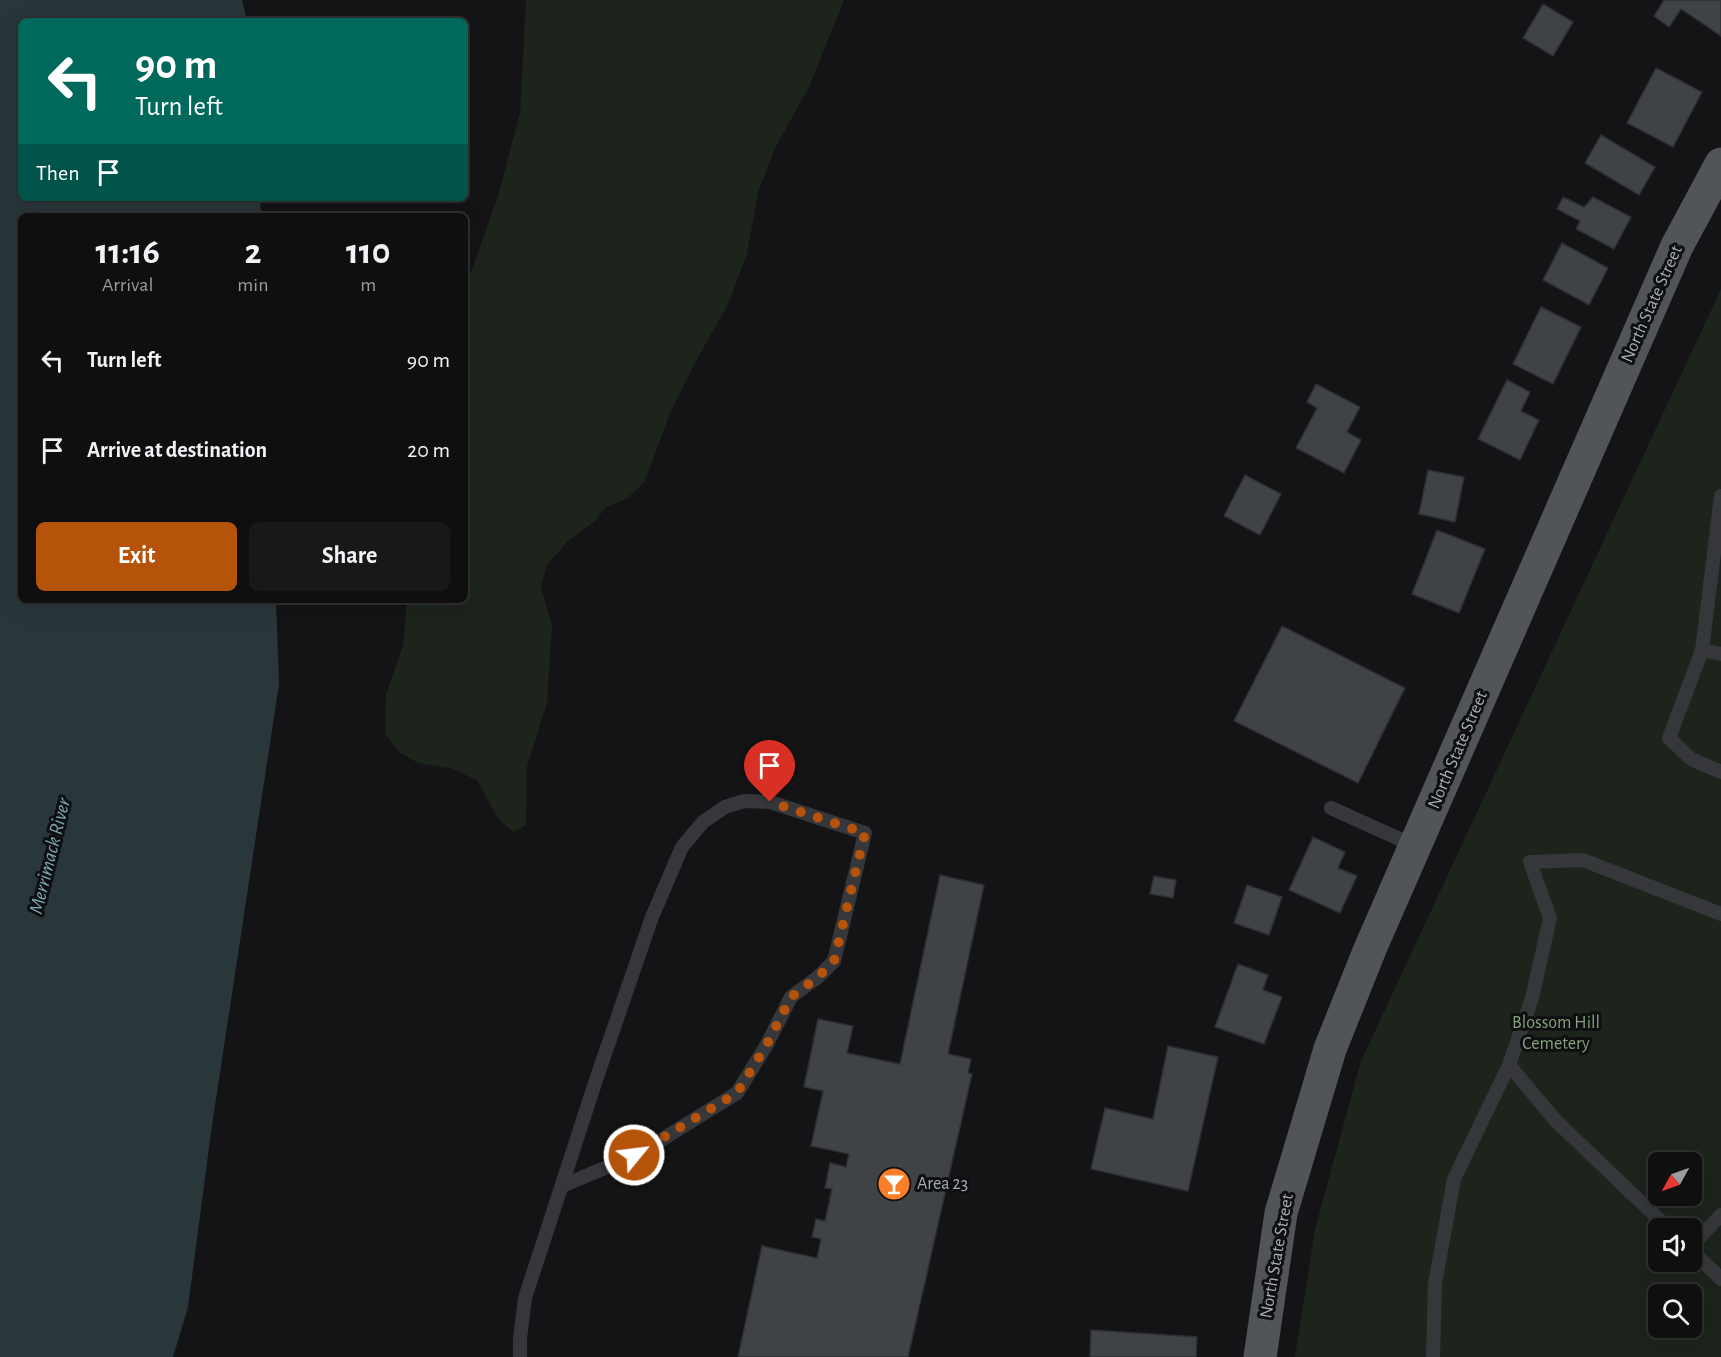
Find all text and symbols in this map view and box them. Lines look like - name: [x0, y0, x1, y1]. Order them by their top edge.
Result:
- icon: left: [36, 42, 114, 120]
- text: 90 m: [135, 44, 217, 86]
- text: Turn left: [135, 93, 223, 120]
- icon: arrive: [92, 156, 125, 189]
- text: Then: [36, 162, 80, 184]
- text: 11:16: [95, 234, 160, 270]
- text: 2: [244, 234, 261, 270]
- text: 110: [346, 234, 391, 270]
- street label: North State Street: [1618, 242, 1686, 365]
- text: Arrival: [102, 275, 153, 295]
- text: min: [237, 275, 269, 295]
- text: m: [360, 275, 376, 295]
- icon: left: [36, 344, 69, 377]
- text: Turn left: [87, 349, 161, 371]
- text: 90 m: [407, 349, 450, 371]
- icon: arrive: [36, 434, 69, 467]
- text: Arrive at destination: [87, 439, 267, 461]
- text: 20 m: [407, 439, 450, 461]
- button: Exit: [36, 522, 237, 591]
- button: Share: [249, 522, 450, 591]
- street label: North State Street: [1425, 688, 1491, 812]
- pin: [744, 740, 795, 802]
- icon: arrive: [753, 749, 786, 782]
- water label: Merrimack River: [26, 796, 74, 916]
- park label: Blossom Hill Cemetery: [1512, 1014, 1600, 1053]
- position arrow: [602, 1123, 666, 1187]
- north arrow: [1648, 1152, 1702, 1206]
- map controls: [1648, 1152, 1702, 1338]
- bar icon: Area 23: [876, 1166, 912, 1202]
- place label: Area 23: [917, 1175, 968, 1193]
- street label: North State Street: [1257, 1192, 1297, 1320]
- button: sound: [1648, 1218, 1702, 1272]
- button: search: [1648, 1284, 1702, 1338]

